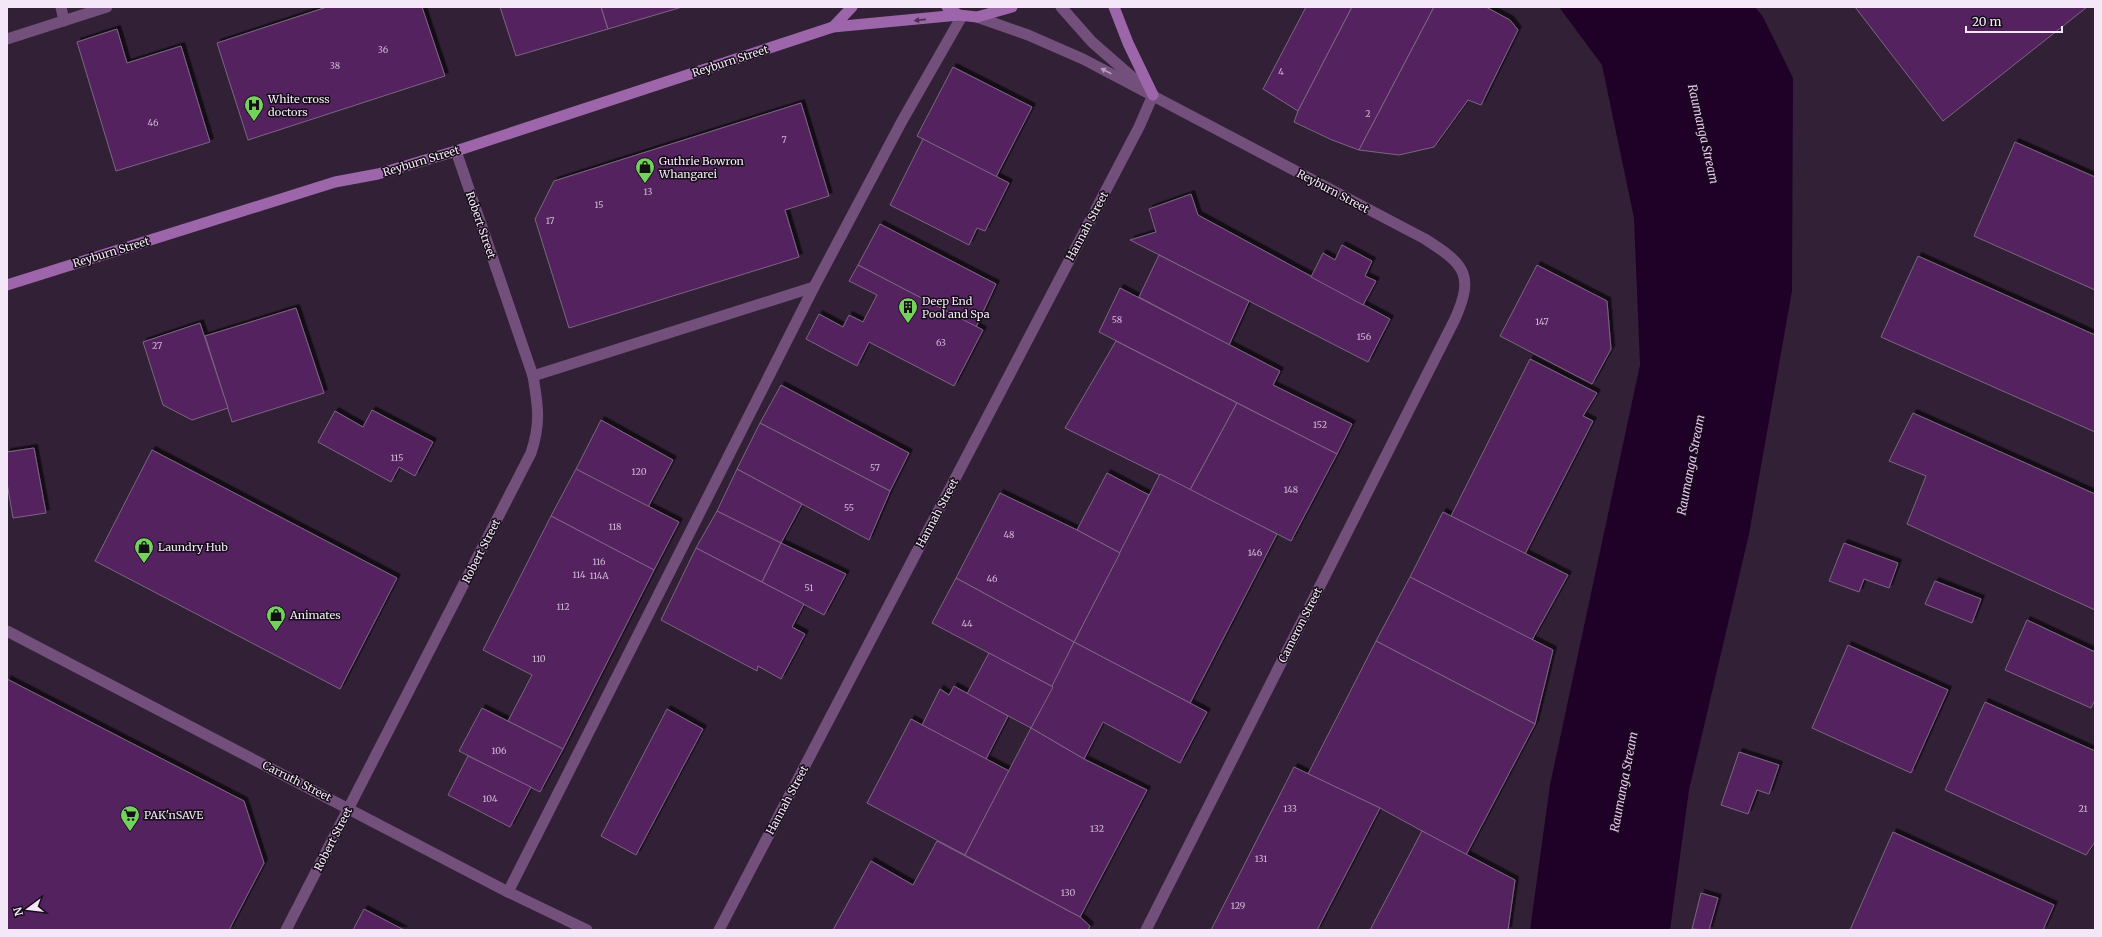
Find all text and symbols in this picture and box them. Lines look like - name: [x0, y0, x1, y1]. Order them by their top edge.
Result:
- scale bar: [1966, 8, 2062, 34]
- text: 20 m: [1972, 14, 2001, 29]
- one-way arrow: [914, 16, 926, 23]
- street label: Reyburn Street: [690, 42, 771, 80]
- house number: 36: [378, 44, 389, 55]
- house number: 38: [330, 60, 340, 71]
- house number: 4: [1278, 66, 1284, 77]
- one-way arrow: [1100, 67, 1112, 74]
- water label: Raumanga Stream: [1685, 83, 1722, 185]
- place label: White cross doctors: [267, 92, 330, 119]
- hospital icon: White cross doctors: [243, 94, 265, 122]
- house number: 2: [1365, 108, 1371, 119]
- house number: 46: [148, 117, 159, 128]
- house number: 7: [781, 134, 787, 145]
- street label: Reyburn Street: [381, 142, 462, 179]
- place label: Guthrie Bowron Whangarei: [658, 154, 745, 181]
- shop icon: Guthrie Bowron Whangarei: [634, 156, 656, 184]
- street label: Reyburn Street: [1295, 166, 1372, 216]
- house number: 13: [644, 186, 652, 197]
- street label: Hannah Street: [1063, 188, 1111, 263]
- street label: Robert Street: [463, 190, 499, 261]
- house number: 15: [594, 199, 604, 210]
- house number: 17: [546, 215, 554, 226]
- street label: Reyburn Street: [71, 233, 152, 270]
- place label: Deep End Pool and Spa: [922, 294, 990, 321]
- building icon: Deep End Pool and Spa: [897, 296, 919, 324]
- house number: 58: [1112, 314, 1122, 325]
- house number: 147: [1535, 316, 1549, 327]
- house number: 156: [1357, 331, 1372, 342]
- house number: 63: [936, 337, 946, 348]
- house number: 27: [152, 340, 162, 351]
- water label: Raumanga Stream: [1673, 413, 1708, 516]
- house number: 152: [1313, 419, 1327, 430]
- house number: 115: [391, 452, 403, 463]
- house number: 57: [870, 462, 880, 473]
- house number: 120: [632, 466, 647, 477]
- street label: Hannah Street: [913, 475, 961, 550]
- house number: 148: [1284, 484, 1298, 495]
- house number: 55: [844, 502, 854, 513]
- street label: Robert Street: [459, 516, 503, 585]
- house number: 118: [609, 521, 621, 532]
- house number: 48: [1004, 529, 1014, 540]
- shop icon: Laundry Hub: [133, 536, 155, 564]
- place label: Laundry Hub: [158, 540, 228, 554]
- house number: 146: [1248, 547, 1263, 558]
- house number: 116: [593, 556, 606, 567]
- house number: 114: [573, 569, 586, 580]
- house number: 114A: [589, 570, 609, 581]
- house number: 46: [987, 573, 998, 584]
- house number: 51: [805, 582, 813, 593]
- street label: Cameron Street: [1275, 585, 1325, 665]
- house number: 112: [556, 601, 570, 612]
- shop icon: Animates: [265, 604, 287, 632]
- place label: Animates: [289, 608, 341, 622]
- house number: 44: [961, 618, 973, 629]
- house number: 110: [532, 653, 546, 664]
- water label: Raumanga Stream: [1606, 730, 1641, 833]
- house number: 106: [492, 745, 507, 756]
- street label: Carruth Street: [260, 758, 334, 805]
- street label: Hannah Street: [763, 762, 811, 837]
- house number: 104: [483, 793, 498, 804]
- house number: 133: [1283, 803, 1297, 814]
- house number: 21: [2078, 803, 2088, 814]
- supermarket icon: PAK'nSAVE: [119, 804, 141, 832]
- street label: Robert Street: [311, 804, 355, 873]
- place label: PAK'nSAVE: [144, 808, 203, 822]
- house number: 132: [1090, 823, 1104, 834]
- house number: 131: [1255, 853, 1267, 864]
- house number: 130: [1061, 887, 1076, 898]
- north arrow: [8, 889, 48, 929]
- house number: 129: [1231, 900, 1245, 911]
- text: N: [10, 905, 26, 918]

